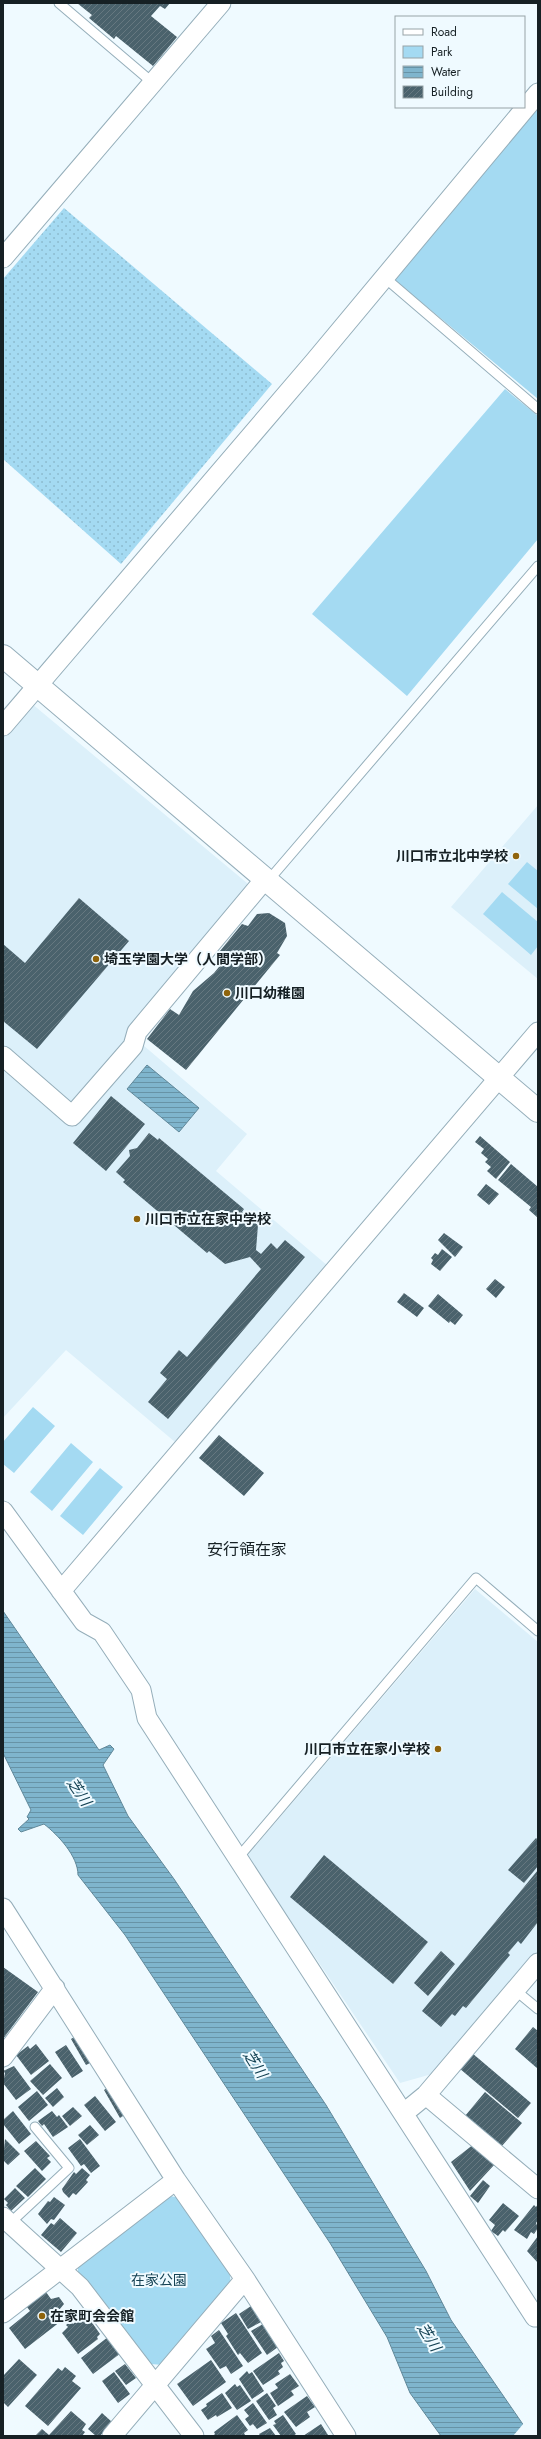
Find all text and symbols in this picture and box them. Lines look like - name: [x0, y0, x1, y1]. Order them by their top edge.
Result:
- legend: [395, 16, 525, 108]
- text: Road: [431, 23, 457, 41]
- text: Park: [431, 43, 453, 61]
- text: Water: [431, 63, 462, 81]
- text: Building: [431, 83, 473, 101]
- place label: 川口市立北中学校: [396, 846, 508, 866]
- marker: 川口市立北中学校: [511, 851, 521, 861]
- place label: 埼玉学園大学（人間学部）: [104, 949, 272, 969]
- marker: 埼玉学園大学（人間学部）: [91, 954, 101, 964]
- place label: 川口幼稚園: [235, 983, 305, 1003]
- marker: 川口幼稚園: [222, 988, 232, 998]
- place label: 川口市立在家中学校: [145, 1209, 271, 1229]
- marker: 川口市立在家中学校: [132, 1214, 142, 1224]
- district label: 安行領在家: [207, 1538, 287, 1561]
- place label: 川口市立在家小学校: [304, 1739, 430, 1759]
- marker: 川口市立在家小学校: [433, 1744, 443, 1754]
- water label: 芝川: [61, 1773, 98, 1812]
- water label: 芝川: [238, 2045, 273, 2084]
- park label: 在家公園: [131, 2270, 187, 2290]
- place label: 在家町会会館: [50, 2306, 134, 2326]
- marker: 在家町会会館: [37, 2311, 47, 2321]
- water label: 芝川: [412, 2318, 447, 2357]

